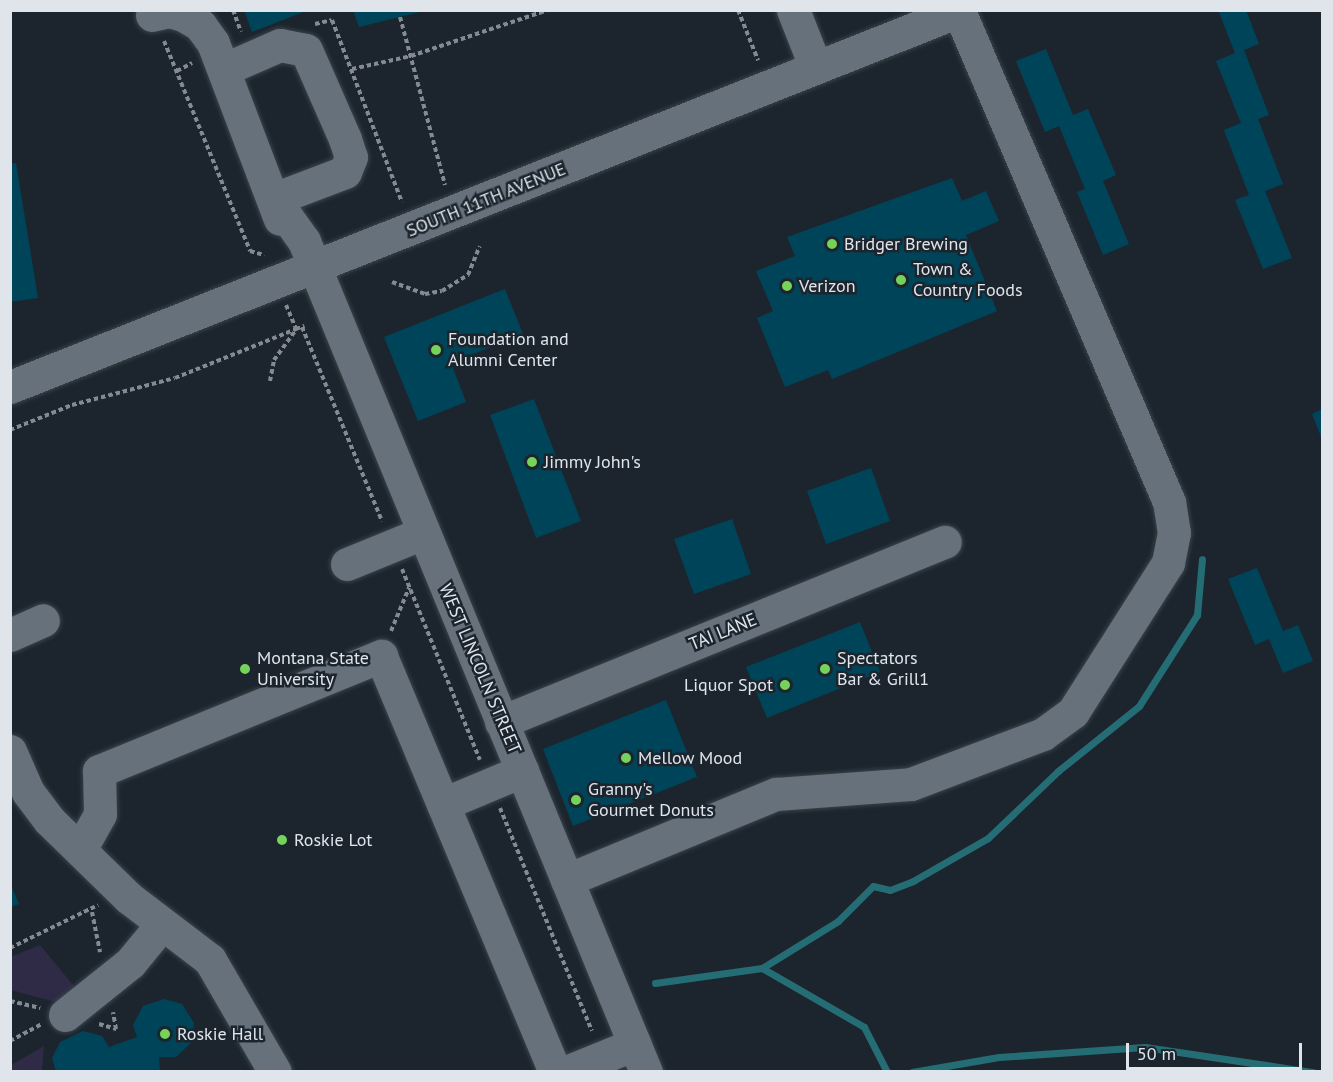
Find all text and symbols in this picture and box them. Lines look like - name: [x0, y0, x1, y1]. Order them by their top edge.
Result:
- street label: SOUTH 11TH AVENUE: [403, 158, 569, 242]
- place label: Bridger Brewing: [844, 233, 968, 255]
- marker: Bridger Brewing: [825, 237, 839, 251]
- place label: Town & Country Foods: [913, 259, 1023, 302]
- marker: Town & Country Foods: [894, 273, 908, 287]
- place label: Verizon: [799, 275, 856, 297]
- marker: Verizon: [780, 279, 794, 293]
- place label: Foundation and Alumni Center: [448, 329, 569, 372]
- marker: Foundation and Alumni Center: [429, 343, 443, 357]
- place label: Jimmy John's: [544, 451, 641, 473]
- marker: Jimmy John's: [525, 455, 539, 469]
- street label: WEST LINCOLN STREET: [434, 580, 526, 758]
- street label: TAI LANE: [686, 609, 760, 655]
- place label: Montana State University: [257, 648, 369, 690]
- place label: Spectators Bar & Grill1: [837, 648, 929, 690]
- marker: Montana State University: [238, 662, 252, 676]
- marker: Spectators Bar & Grill1: [818, 662, 832, 676]
- place label: Liquor Spot: [684, 674, 773, 696]
- marker: Liquor Spot: [778, 678, 792, 692]
- place label: Mellow Mood: [638, 747, 743, 769]
- marker: Mellow Mood: [619, 751, 633, 765]
- place label: Granny's Gourmet Donuts: [588, 779, 714, 822]
- marker: Granny's Gourmet Donuts: [569, 793, 583, 807]
- place label: Roskie Lot: [294, 829, 372, 851]
- marker: Roskie Lot: [275, 833, 289, 847]
- place label: Roskie Hall: [177, 1023, 263, 1045]
- marker: Roskie Hall: [158, 1027, 172, 1041]
- scale bar: [1129, 1031, 1304, 1069]
- text: 50 m: [1137, 1042, 1176, 1065]

